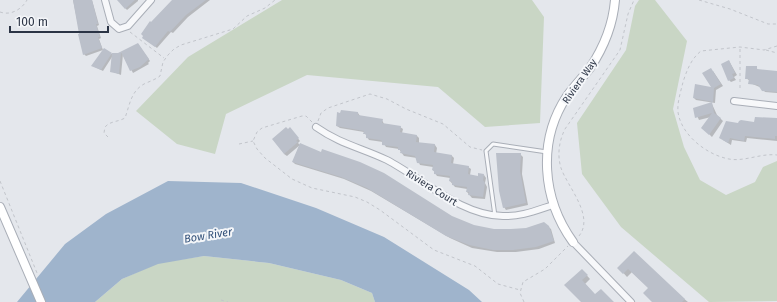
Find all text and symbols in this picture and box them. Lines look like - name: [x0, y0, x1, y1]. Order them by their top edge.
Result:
- scale bar: [10, 8, 108, 34]
- text: 100 m: [16, 15, 48, 29]
- street label: Riviera Way: [560, 57, 600, 106]
- street label: Riviera Court: [404, 167, 460, 209]
- water label: Bow River: [183, 225, 234, 246]

